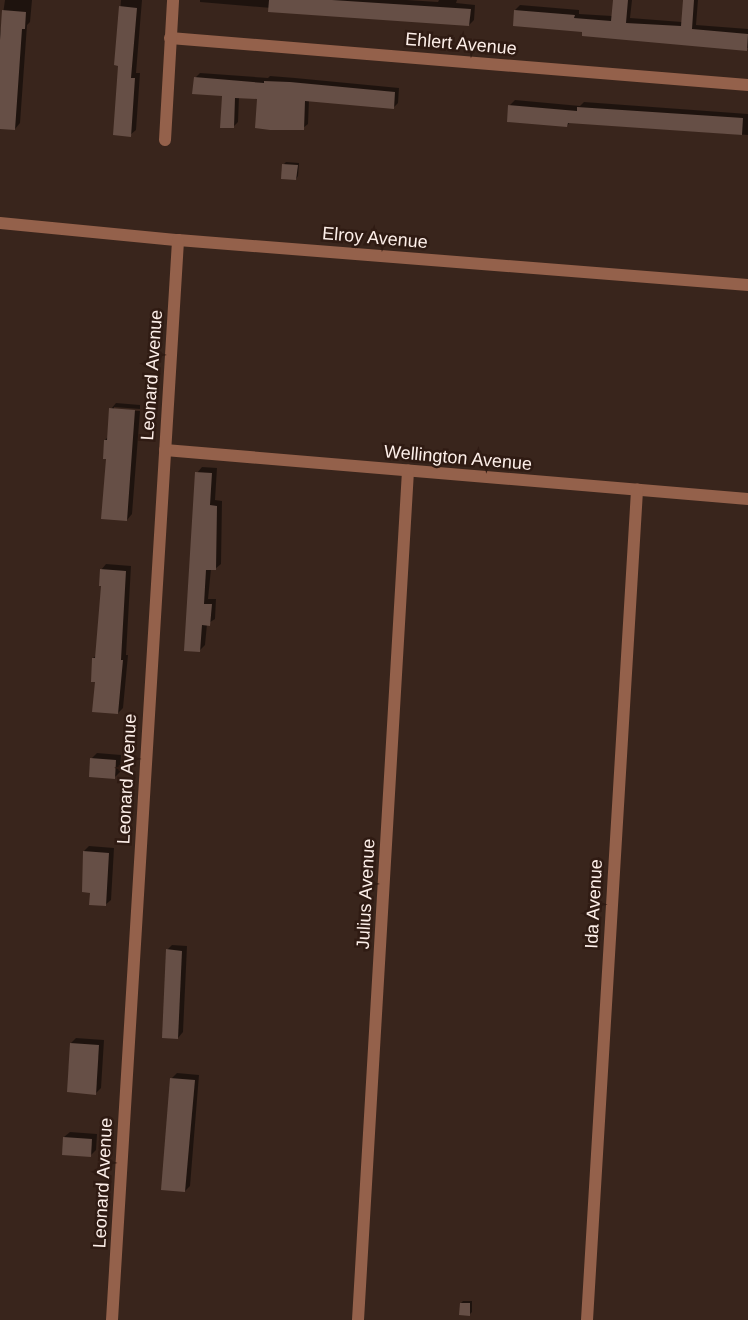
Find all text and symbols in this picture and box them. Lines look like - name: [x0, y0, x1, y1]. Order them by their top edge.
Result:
- street label: Ehlert Avenue: [404, 28, 518, 60]
- street label: Elroy Avenue: [321, 223, 429, 253]
- street label: Leonard Avenue: [137, 309, 167, 441]
- street label: Wellington Avenue: [383, 441, 533, 475]
- street label: Leonard Avenue: [113, 713, 141, 845]
- street label: Julius Avenue: [352, 838, 380, 950]
- street label: Ida Avenue: [581, 858, 607, 950]
- street label: Leonard Avenue: [89, 1117, 117, 1249]

